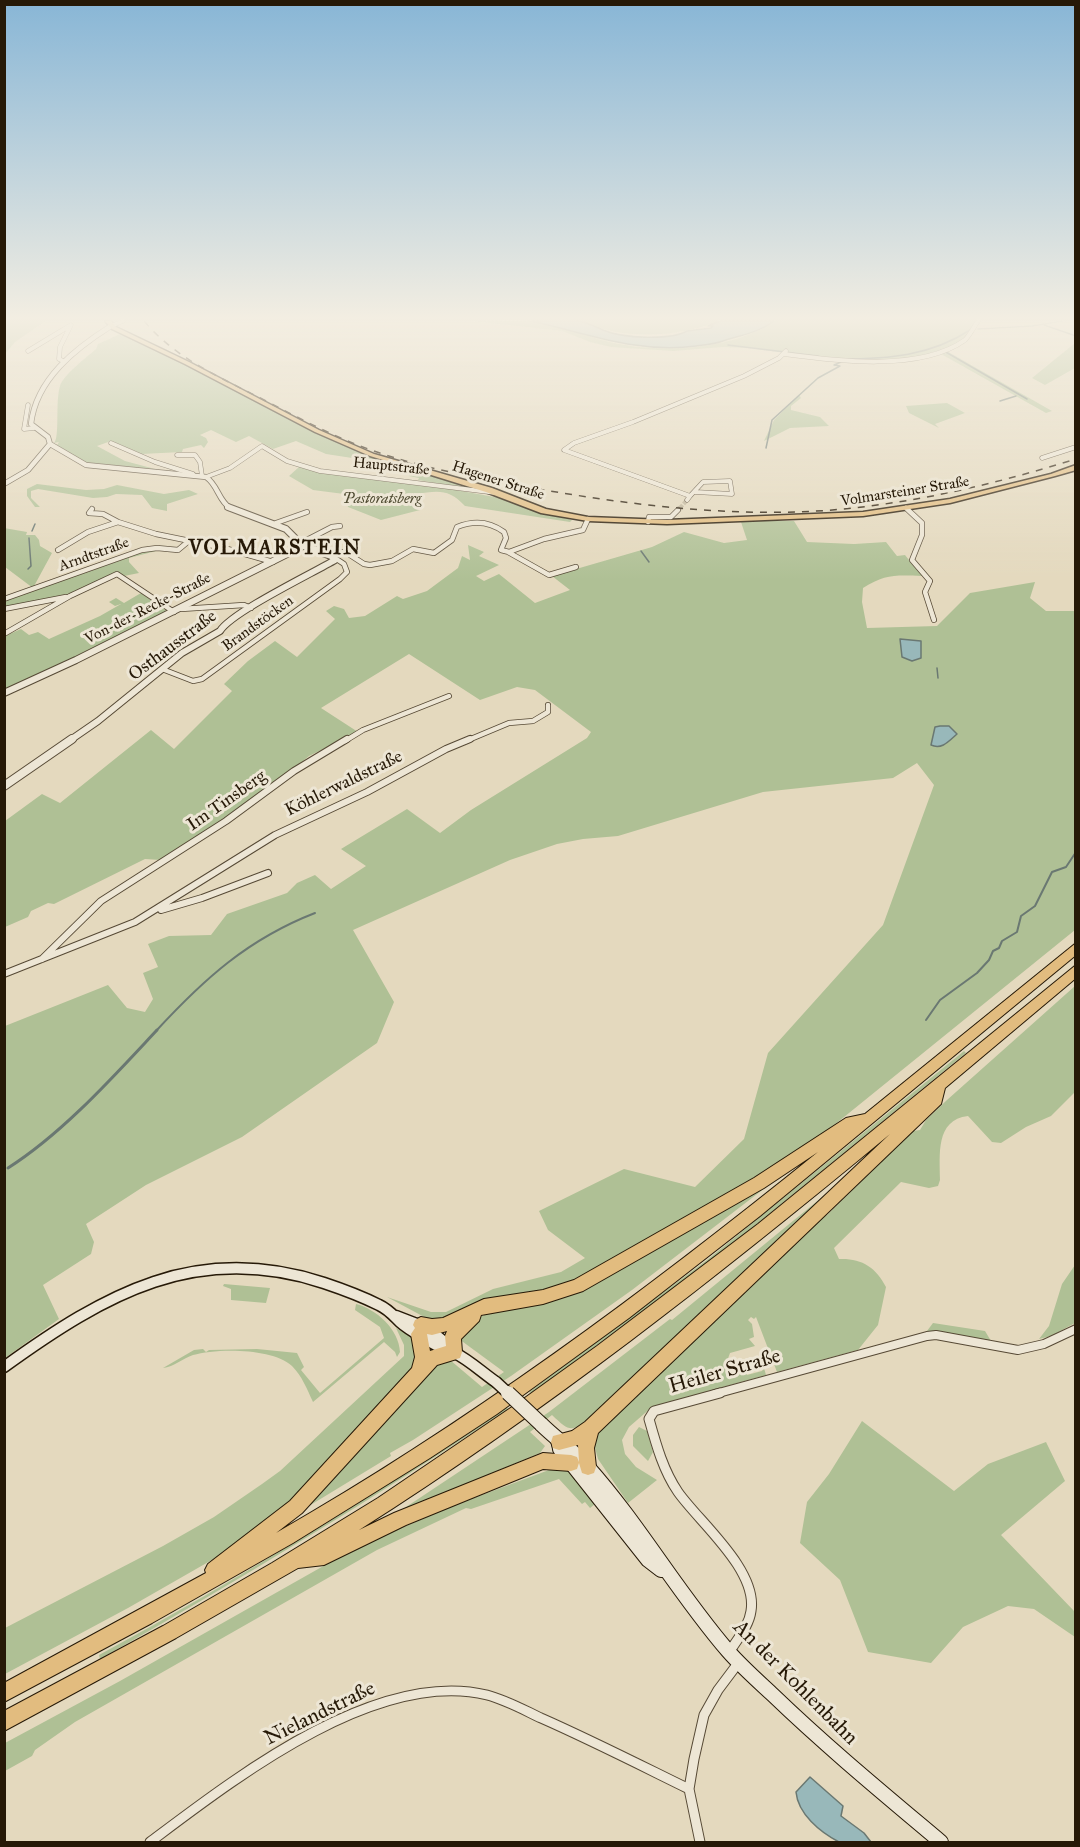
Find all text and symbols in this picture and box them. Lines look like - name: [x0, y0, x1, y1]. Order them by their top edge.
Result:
- street label: Hauptstraße: [352, 454, 430, 480]
- street label: Hagener Straße: [450, 458, 546, 504]
- street label: Volmarsteiner Straße: [839, 473, 971, 511]
- park label: Pastoratsberg: [343, 490, 421, 508]
- street label: Arndtstraße: [56, 534, 132, 576]
- district label: VOLMARSTEIN: [188, 537, 362, 561]
- street label: Von-der-Recke-Straße: [82, 569, 214, 649]
- street label: Brandstöcken: [219, 592, 297, 656]
- street label: Osthausstraße: [125, 606, 221, 686]
- street label: Köhlerwaldstraße: [282, 746, 406, 822]
- street label: Im Tinsberg: [183, 766, 271, 836]
- street label: Heiler Straße: [666, 1344, 784, 1400]
- street label: An der Kohlenbahn: [727, 1615, 863, 1751]
- street label: Nielandstraße: [261, 1676, 379, 1752]

